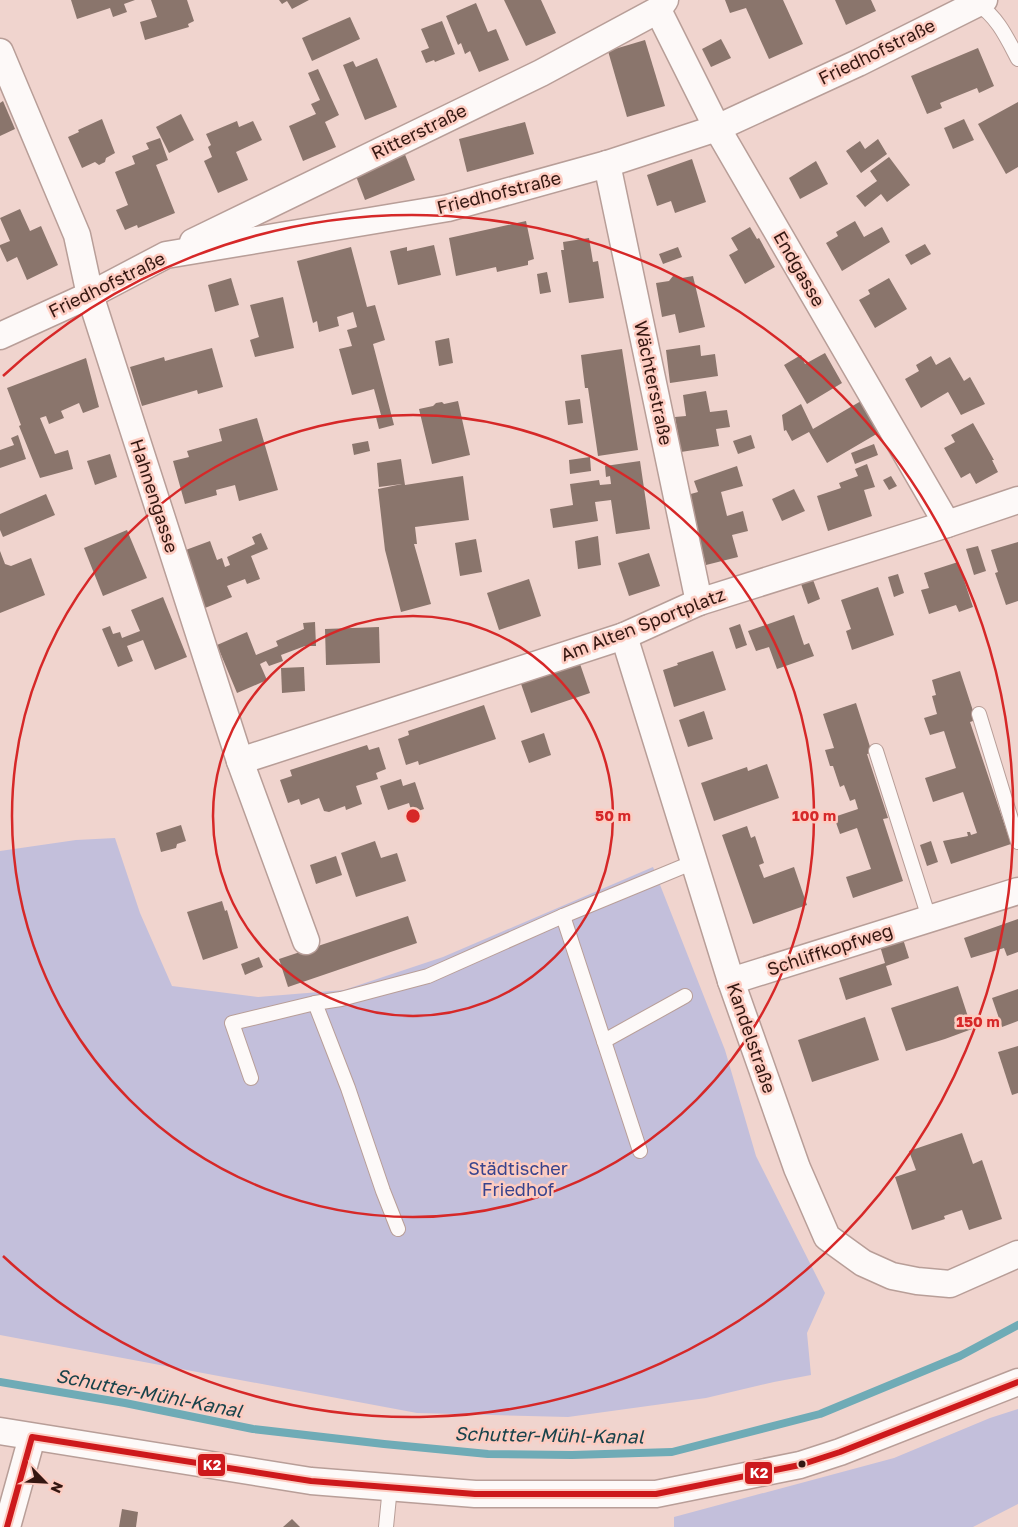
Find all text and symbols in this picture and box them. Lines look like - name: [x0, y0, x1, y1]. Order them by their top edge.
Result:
- street label: Friedhofstraße: [815, 13, 938, 89]
- street label: Ritterstraße: [367, 99, 470, 164]
- street label: Friedhofstraße: [434, 166, 563, 218]
- street label: Endgasse: [769, 227, 830, 310]
- street label: Friedhofstraße: [45, 246, 168, 322]
- street label: Wächterstraße: [630, 319, 678, 447]
- street label: Hahnengasse: [126, 436, 184, 555]
- street label: Am Alten Sportplatz: [557, 583, 728, 666]
- text: 50 m: [595, 806, 631, 824]
- text: 100 m: [792, 806, 836, 824]
- centre of rings: [404, 807, 422, 825]
- street label: Schliffkopfweg: [764, 918, 895, 980]
- street label: Kandelstraße: [723, 980, 781, 1096]
- text: 150 m: [956, 1012, 1000, 1030]
- park label: Städtischer Friedhof: [468, 1157, 568, 1200]
- water label: Schutter-Mühl-Kanal: [54, 1363, 245, 1422]
- water label: Schutter-Mühl-Kanal: [454, 1421, 645, 1448]
- line badge: K2: [197, 1453, 226, 1477]
- text: K2: [203, 1456, 222, 1473]
- north arrow: [20, 1457, 70, 1507]
- unlabelled marker: [797, 1459, 807, 1469]
- line badge: K2: [744, 1461, 773, 1485]
- text: K2: [750, 1464, 769, 1481]
- text: N: [47, 1479, 67, 1496]

